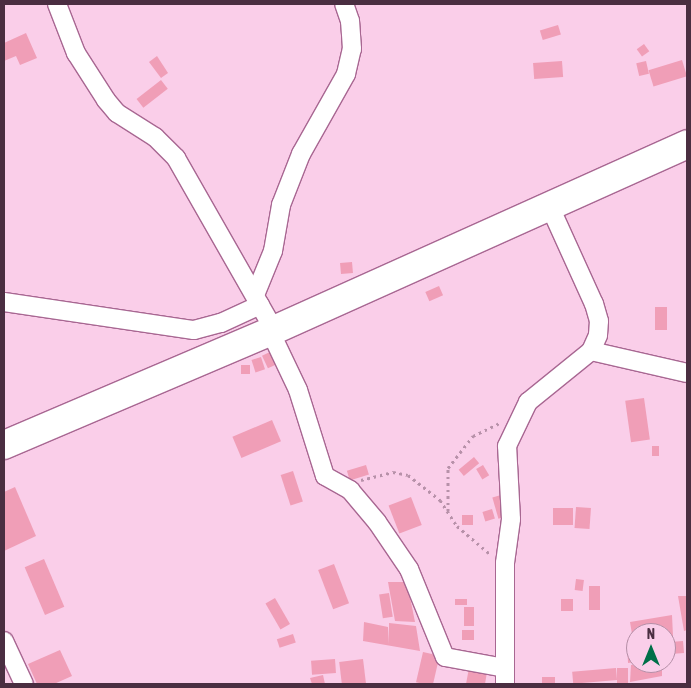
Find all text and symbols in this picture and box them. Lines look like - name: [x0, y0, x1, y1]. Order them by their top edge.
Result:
- north arrow: [626, 623, 676, 673]
- text: N: [647, 626, 655, 642]

